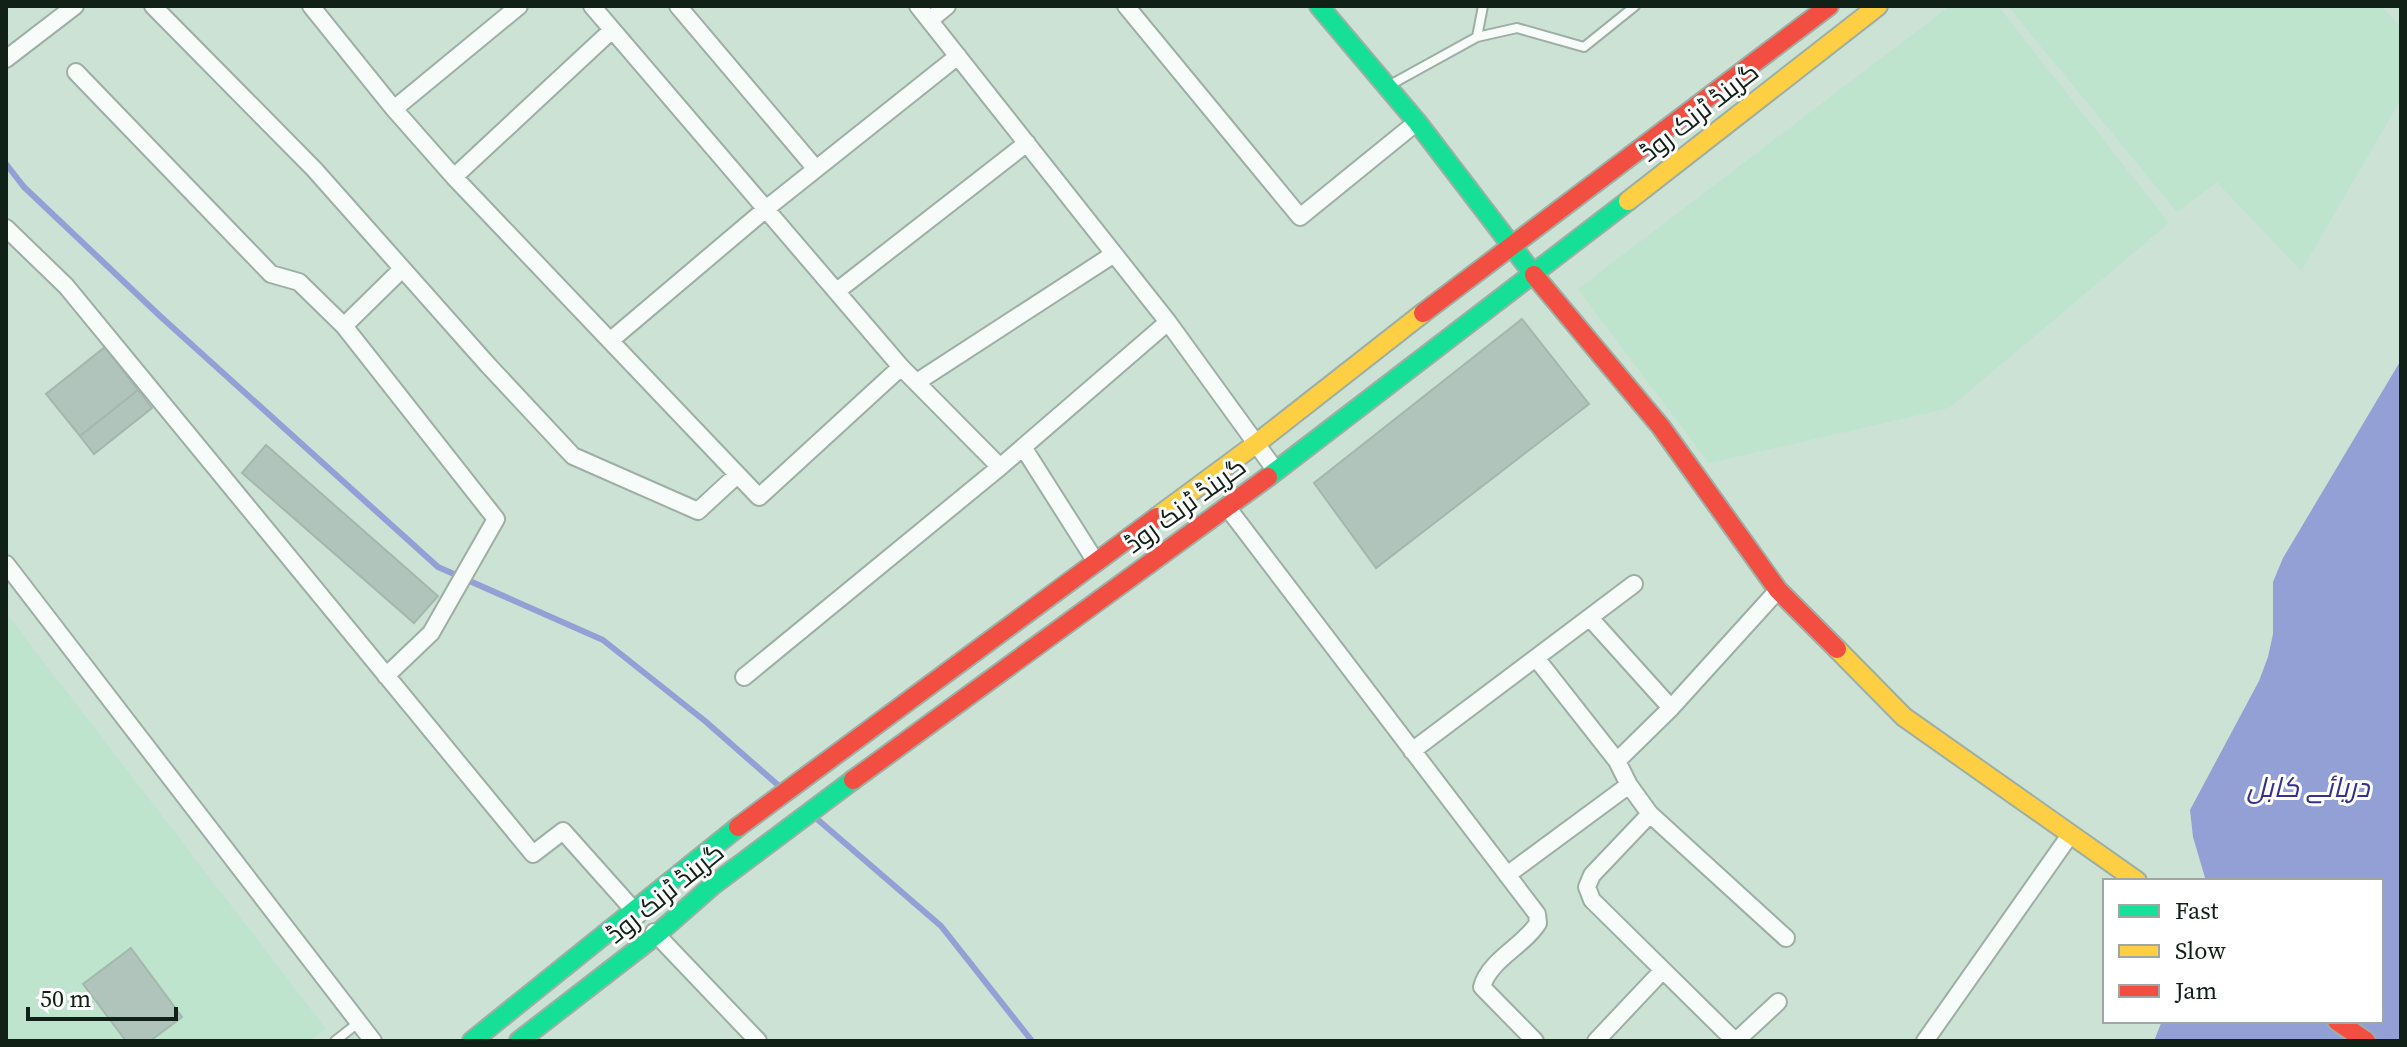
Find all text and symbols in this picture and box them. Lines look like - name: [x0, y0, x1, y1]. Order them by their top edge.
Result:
- street label: گرینڈ ٹرنک روڈ: [1632, 54, 1766, 170]
- street label: گرینڈ ٹرنک روڈ: [1117, 449, 1253, 561]
- water label: دریائے کابل: [2246, 768, 2371, 806]
- street label: گرینڈ ٹرنک روڈ: [598, 834, 732, 952]
- legend: [2103, 879, 2383, 1023]
- text: Fast: [2175, 894, 2219, 927]
- text: Slow: [2175, 934, 2226, 967]
- scale bar: [28, 971, 176, 1021]
- text: Jam: [2174, 974, 2217, 1007]
- text: 50 m: [40, 982, 91, 1015]

